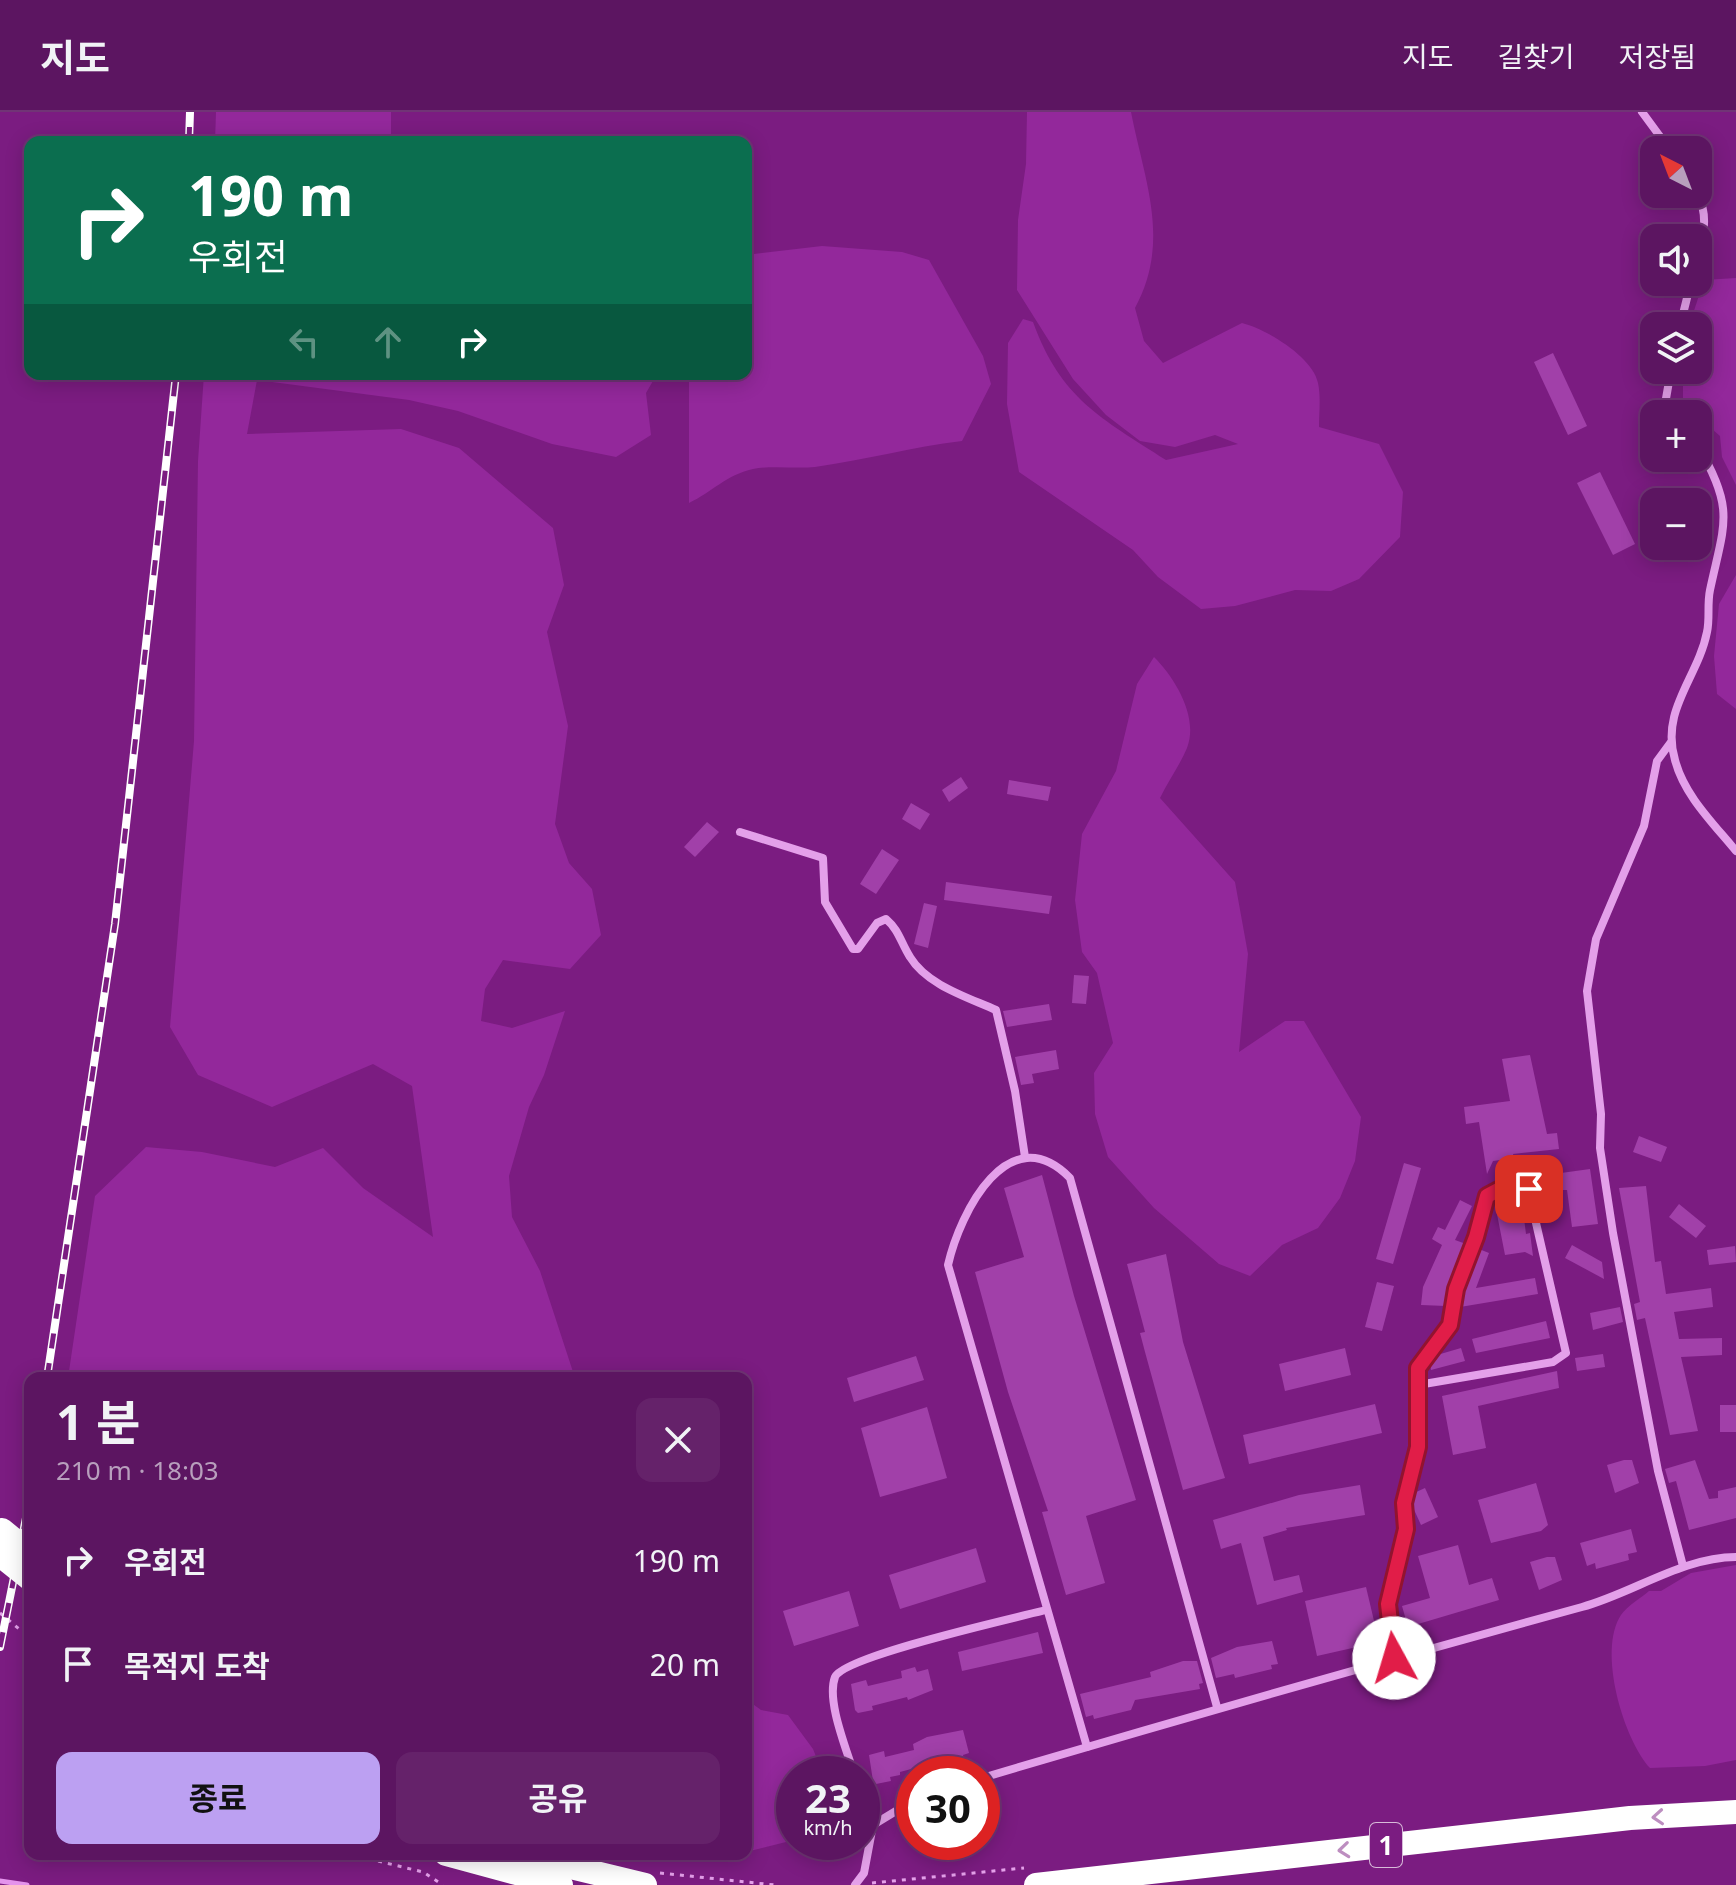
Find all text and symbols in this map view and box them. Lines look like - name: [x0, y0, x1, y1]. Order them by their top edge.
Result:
- text: 지도: [40, 31, 110, 83]
- text: 지도: [1402, 37, 1453, 75]
- text: 길찾기: [1497, 37, 1575, 75]
- text: 저장됨: [1619, 37, 1696, 75]
- north arrow: [1640, 136, 1712, 208]
- map controls: [1640, 136, 1712, 560]
- text: 190 m: [188, 156, 353, 232]
- icon: right: [56, 168, 160, 272]
- button: sound: [1640, 224, 1712, 296]
- text: 우회전: [188, 232, 287, 281]
- button: layers: [1640, 312, 1712, 384]
- icon: left: [282, 320, 326, 364]
- icon: ahead: [366, 320, 410, 364]
- icon: right: [450, 320, 494, 364]
- button: +: [1640, 400, 1712, 472]
- button: −: [1640, 488, 1712, 560]
- pin: [1495, 1155, 1563, 1223]
- icon: arrive: [1507, 1167, 1551, 1211]
- text: 1 분: [56, 1389, 140, 1454]
- button: close: [636, 1398, 720, 1482]
- text: 210 m · 18:03: [56, 1452, 219, 1488]
- icon: right: [56, 1538, 100, 1582]
- text: 190 m: [633, 1540, 720, 1581]
- text: 우회전: [124, 1541, 207, 1582]
- position arrow: [1352, 1616, 1436, 1700]
- icon: arrive: [56, 1642, 100, 1686]
- text: 20 m: [650, 1644, 720, 1685]
- text: 목적지 도착: [124, 1645, 270, 1686]
- button: 종료: [56, 1752, 380, 1844]
- button: 공유: [396, 1752, 720, 1844]
- speed limit sign: 30: [896, 1756, 1000, 1860]
- text: 23: [805, 1770, 851, 1825]
- one-way arrow: [1651, 1808, 1664, 1825]
- text: km/h: [803, 1814, 853, 1841]
- road number: 1: [1370, 1823, 1402, 1867]
- one-way arrow: [1337, 1842, 1350, 1859]

